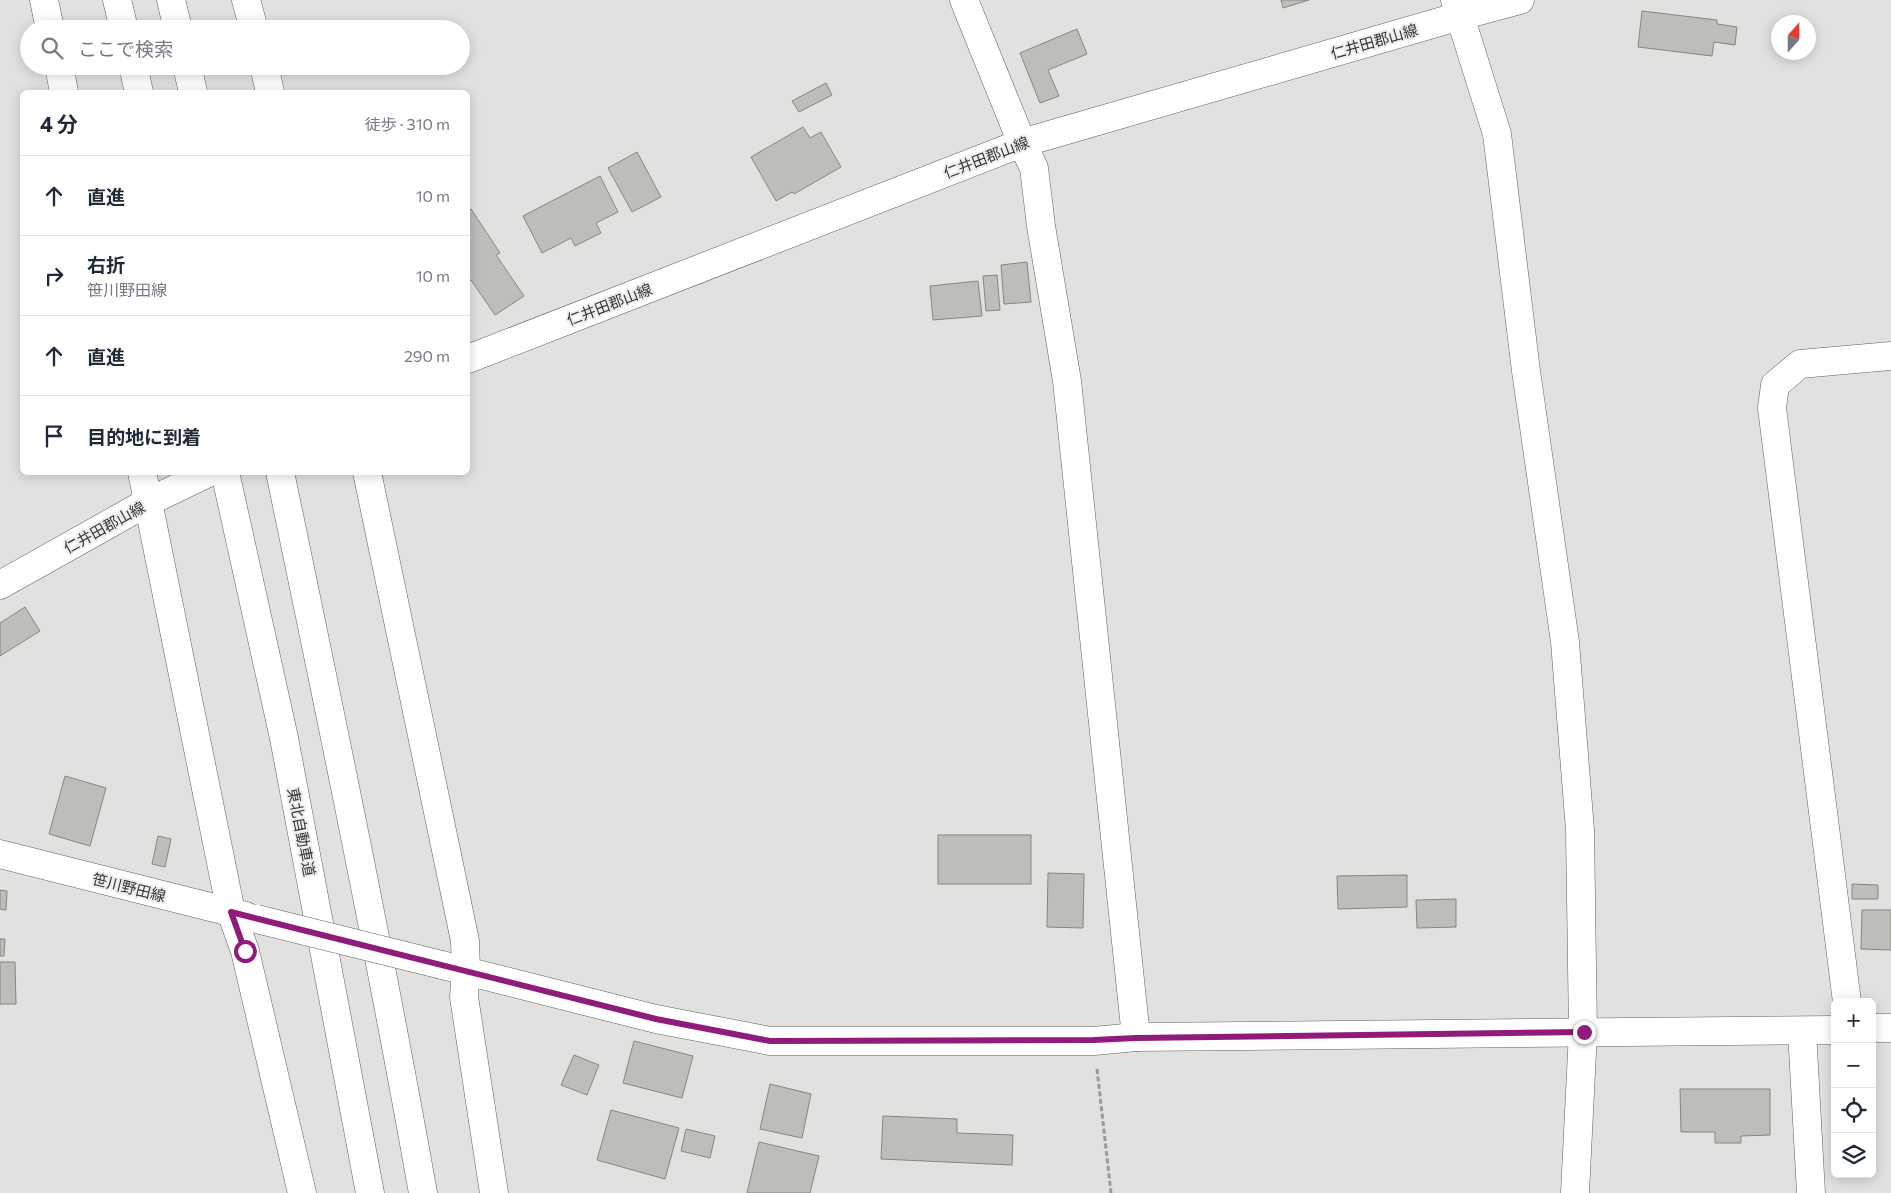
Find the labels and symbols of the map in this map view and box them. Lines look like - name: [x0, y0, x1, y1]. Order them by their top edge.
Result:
- north arrow: [1771, 15, 1816, 60]
- street label: 仁井田郡山線: [1328, 20, 1420, 62]
- street label: 仁井田郡山線: [941, 132, 1031, 182]
- street label: 仁井田郡山線: [564, 279, 654, 329]
- street label: 仁井田郡山線: [60, 497, 148, 557]
- street label: 東北自動車道: [285, 786, 319, 878]
- street label: 笹川野田線: [90, 869, 168, 905]
- route start: [234, 940, 257, 963]
- route end: [1573, 1021, 1596, 1044]

